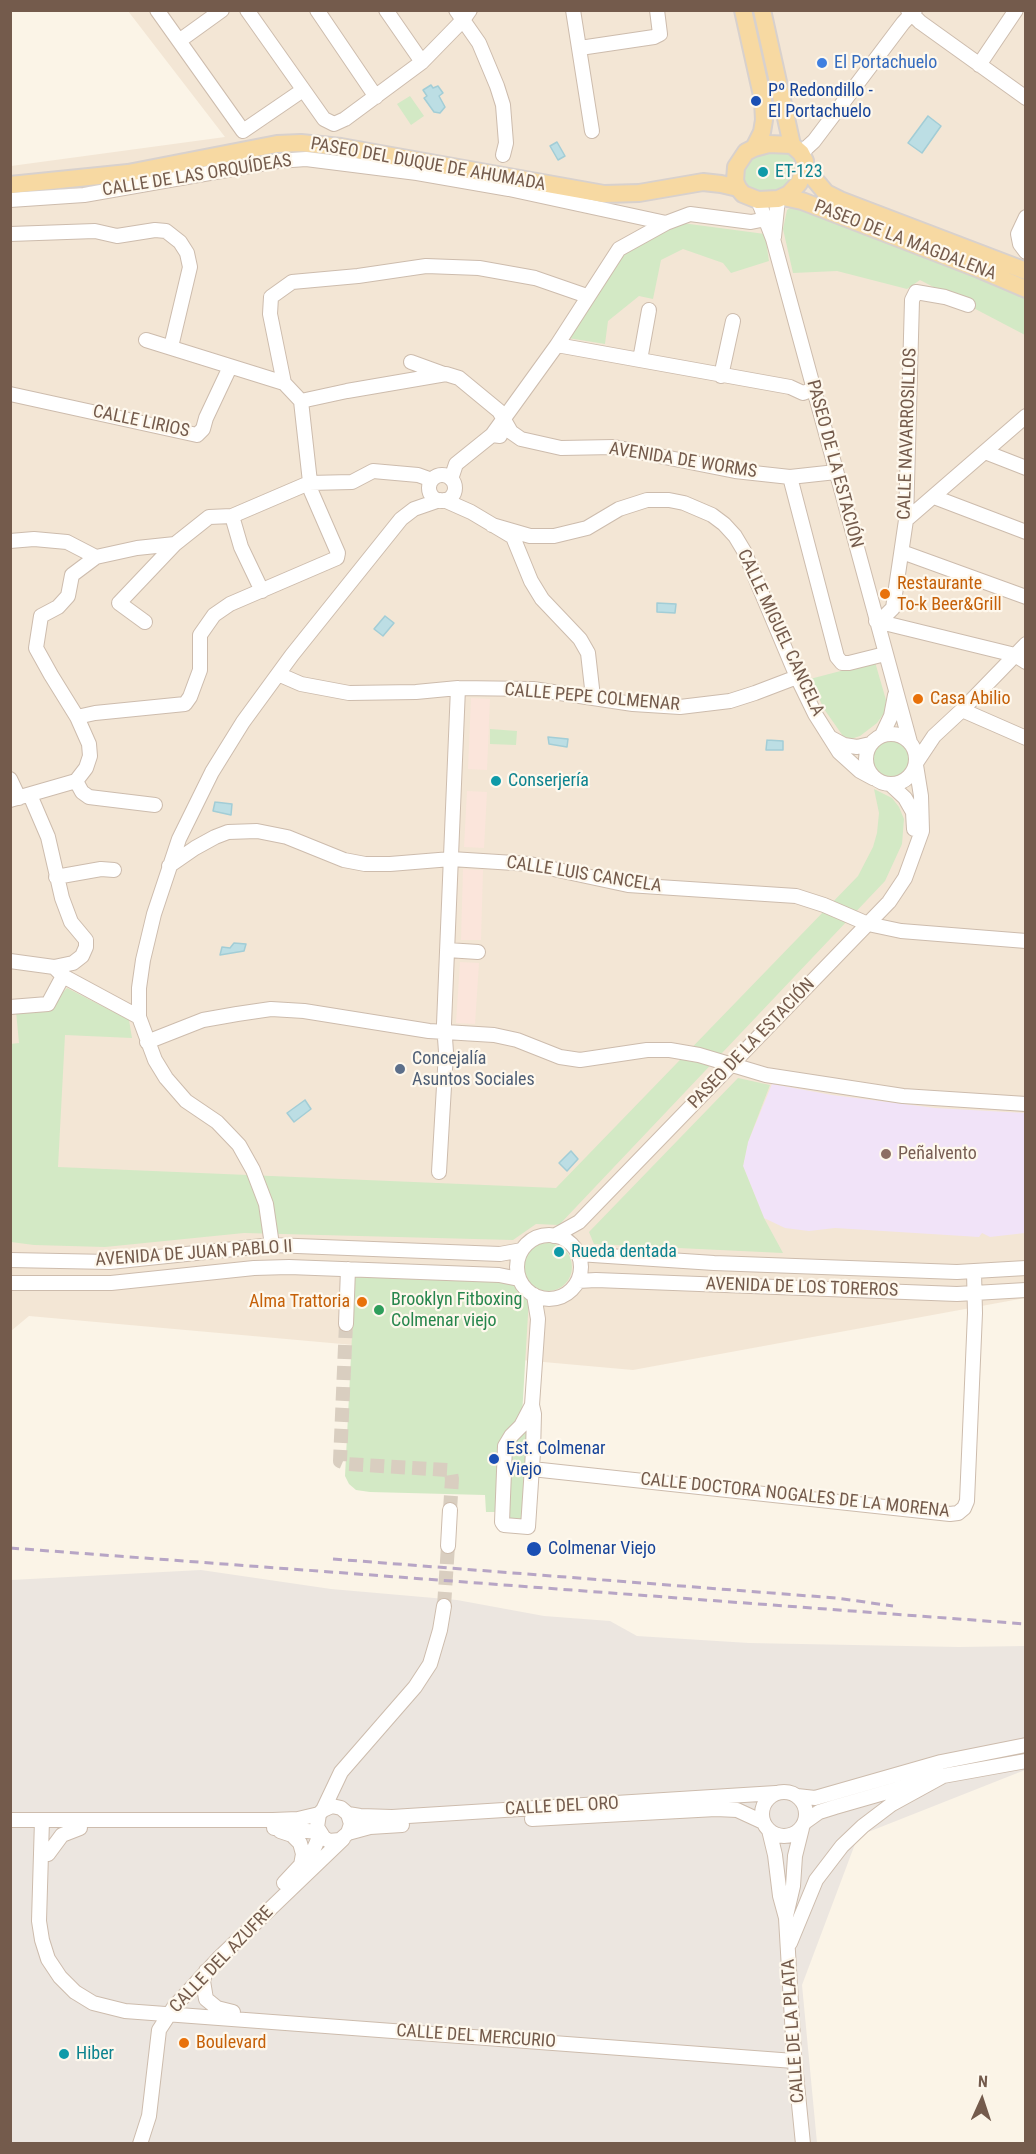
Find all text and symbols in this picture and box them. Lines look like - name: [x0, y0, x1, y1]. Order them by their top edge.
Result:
- place label: El Portachuelo: [834, 52, 937, 74]
- marker: El Portachuelo: [815, 56, 829, 70]
- place label: Pº Redondillo - El Portachuelo: [768, 80, 873, 122]
- marker: Pº Redondillo - El Portachuelo: [749, 94, 763, 108]
- street label: PASEO DEL DUQUE DE AHUMADA: [309, 134, 547, 196]
- street label: CALLE DE LAS ORQUÍDEAS: [101, 150, 293, 202]
- place label: ET-123: [775, 161, 823, 183]
- marker: ET-123: [756, 165, 770, 179]
- street label: PASEO DE LA MAGDALENA: [811, 196, 999, 286]
- street label: CALLE NAVARROSILLOS: [894, 348, 922, 520]
- street label: PASEO DE LA ESTACIÓN: [801, 378, 867, 550]
- street label: CALLE LIRIOS: [91, 401, 191, 443]
- street label: AVENIDA DE WORMS: [608, 439, 758, 483]
- street label: CALLE MIGUEL CANCELA: [732, 546, 828, 720]
- place label: Restaurante To-k Beer&Grill: [897, 573, 1002, 616]
- marker: Restaurante To-k Beer&Grill: [878, 587, 892, 601]
- street label: CALLE PEPE COLMENAR: [503, 680, 681, 716]
- place label: Casa Abilio: [930, 688, 1010, 710]
- marker: Casa Abilio: [911, 692, 925, 706]
- place label: Conserjería: [508, 770, 589, 792]
- marker: Conserjería: [489, 774, 503, 788]
- street label: CALLE LUIS CANCELA: [505, 852, 663, 898]
- street label: PASEO DE LA ESTACIÓN: [684, 974, 820, 1114]
- place label: Concejalía Asuntos Sociales: [412, 1048, 535, 1090]
- marker: Concejalía Asuntos Sociales: [393, 1062, 407, 1076]
- place label: Peñalvento: [898, 1143, 977, 1165]
- marker: Peñalvento: [879, 1147, 893, 1161]
- street label: AVENIDA DE JUAN PABLO II: [95, 1236, 293, 1272]
- place label: Rueda dentada: [571, 1241, 677, 1263]
- marker: Rueda dentada: [552, 1245, 566, 1259]
- street label: AVENIDA DE LOS TOREROS: [705, 1274, 899, 1302]
- place label: Brooklyn Fitboxing Colmenar viejo: [391, 1289, 522, 1332]
- place label: Alma Trattoria: [249, 1291, 350, 1313]
- marker: Alma Trattoria: [355, 1295, 369, 1309]
- marker: Brooklyn Fitboxing Colmenar viejo: [372, 1303, 386, 1317]
- place label: Est. Colmenar Viejo: [506, 1438, 606, 1480]
- marker: Est. Colmenar Viejo: [487, 1452, 501, 1466]
- street label: CALLE DOCTORA NOGALES DE LA MORENA: [639, 1469, 951, 1523]
- place label: Colmenar Viejo: [548, 1538, 656, 1560]
- marker: Colmenar Viejo: [525, 1540, 543, 1558]
- street label: CALLE DEL ORO: [505, 1793, 619, 1821]
- street label: CALLE DEL AZUFRE: [166, 1902, 278, 2018]
- street label: CALLE DE LA PLATA: [778, 1958, 810, 2104]
- street label: CALLE DEL MERCURIO: [395, 2021, 557, 2053]
- place label: Boulevard: [196, 2032, 266, 2054]
- marker: Boulevard: [177, 2036, 191, 2050]
- place label: Hiber: [76, 2043, 114, 2065]
- marker: Hiber: [57, 2047, 71, 2061]
- north arrow: [952, 2070, 1012, 2130]
- text: N: [978, 2072, 988, 2091]

